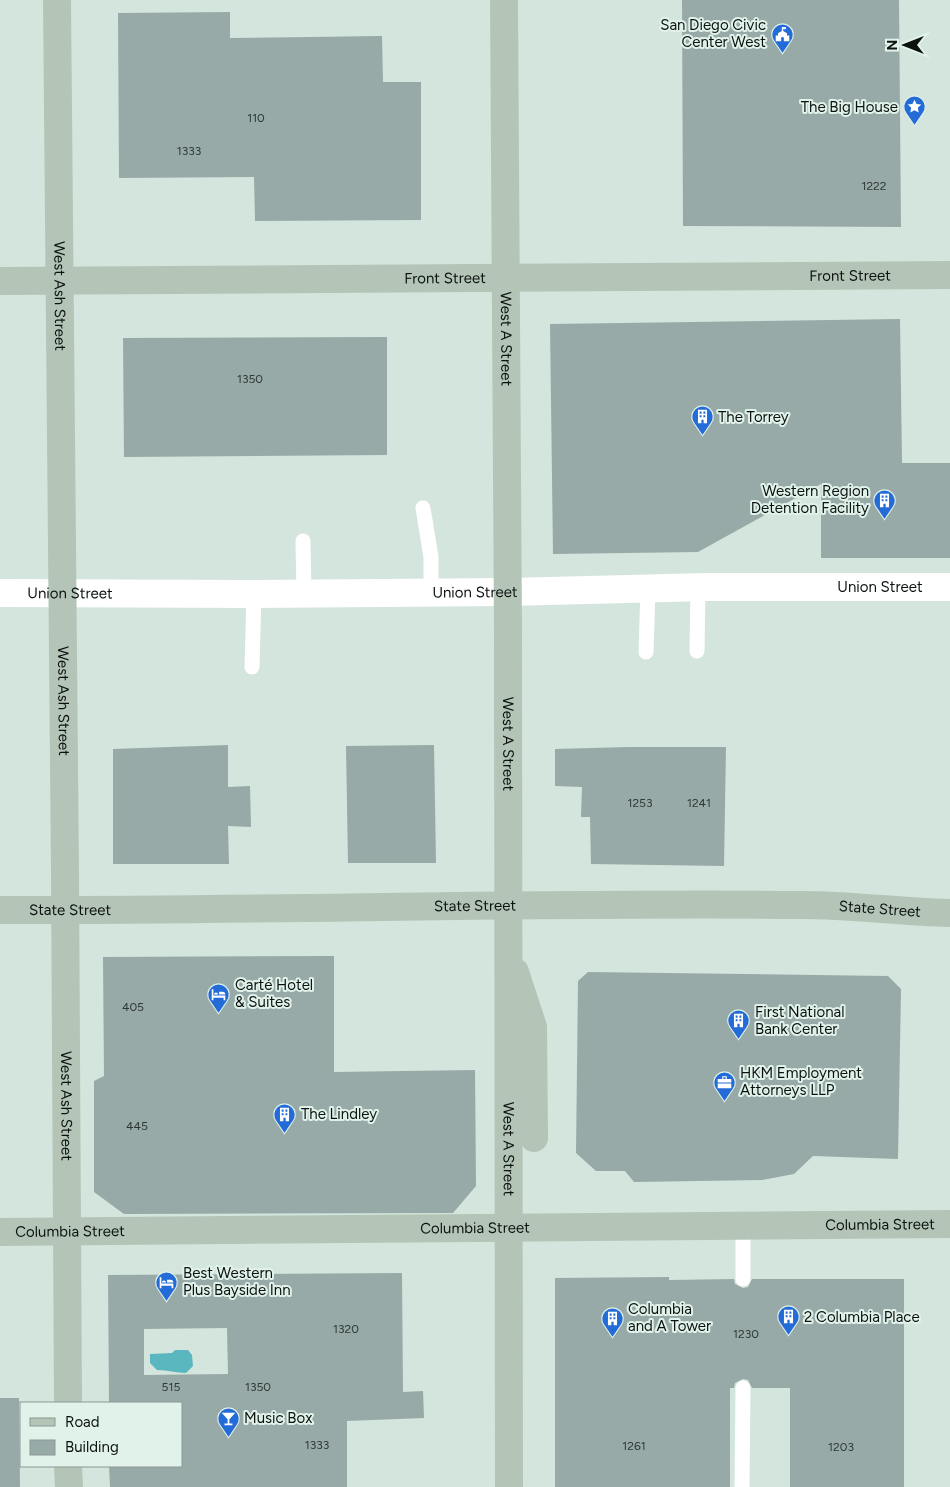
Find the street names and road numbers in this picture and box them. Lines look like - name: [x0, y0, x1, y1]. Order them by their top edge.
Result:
- street label: West Ash Street: [50, 241, 69, 351]
- street label: Front Street: [809, 266, 891, 285]
- street label: Front Street: [404, 269, 486, 287]
- street label: West A Street: [497, 292, 515, 387]
- street label: Union Street: [837, 578, 923, 596]
- street label: Union Street: [432, 583, 518, 602]
- street label: Union Street: [27, 584, 113, 602]
- street label: West Ash Street: [54, 646, 73, 756]
- street label: West A Street: [499, 697, 517, 791]
- street label: State Street: [434, 896, 516, 915]
- street label: State Street: [838, 897, 922, 921]
- street label: State Street: [29, 901, 111, 919]
- street label: West Ash Street: [57, 1051, 76, 1161]
- street label: West A Street: [500, 1102, 518, 1196]
- street label: Columbia Street: [825, 1215, 935, 1234]
- street label: Columbia Street: [420, 1219, 530, 1237]
- street label: Columbia Street: [15, 1222, 125, 1241]

